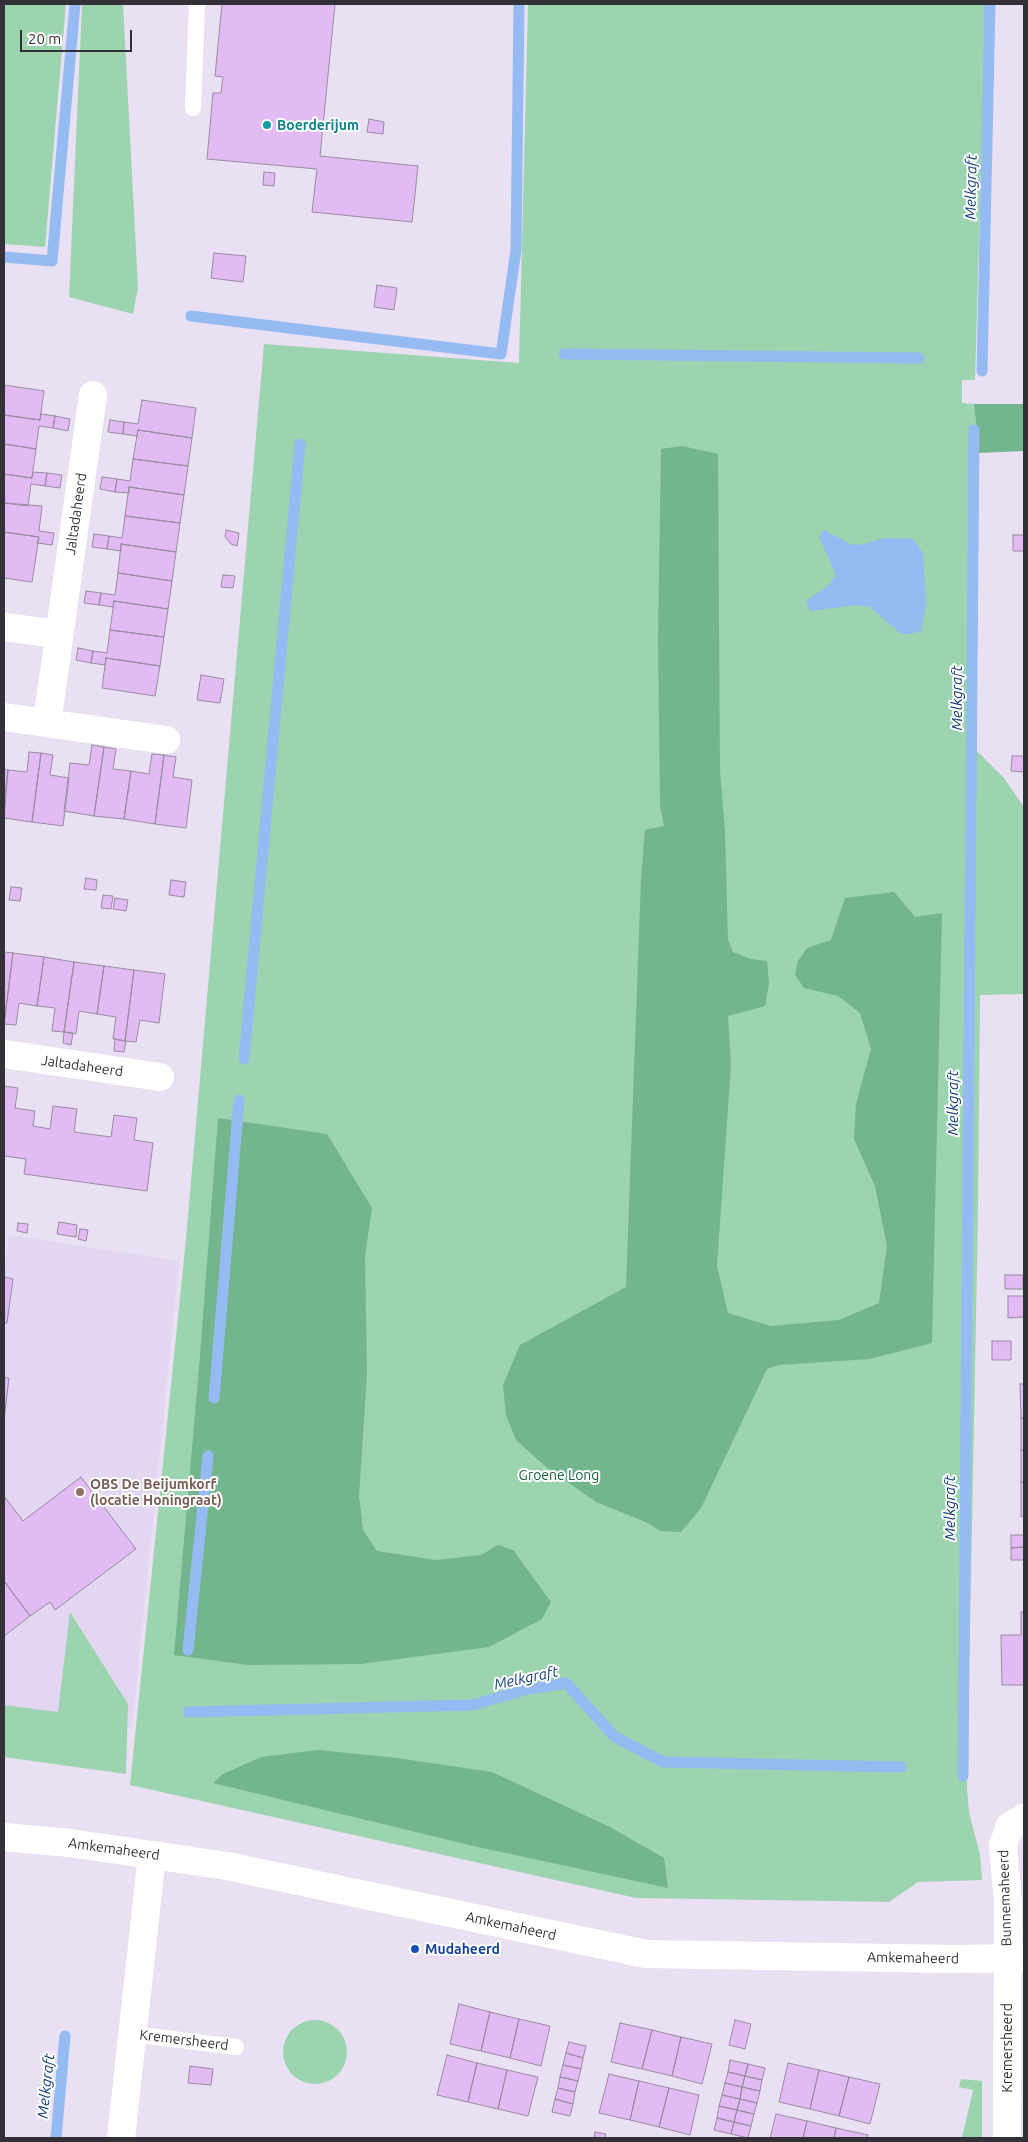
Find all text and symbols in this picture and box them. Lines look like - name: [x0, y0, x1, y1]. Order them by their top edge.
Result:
- scale bar: [22, 20, 135, 52]
- text: 20 m: [28, 30, 61, 47]
- place label: Boerderijum: [277, 117, 359, 133]
- marker: Boerderijum: [261, 119, 273, 131]
- water label: Melkgraft: [961, 154, 981, 220]
- street label: Jaltadaheerd: [62, 472, 90, 556]
- water label: Melkgraft: [948, 665, 966, 731]
- street label: Jaltadaheerd: [40, 1052, 124, 1080]
- water label: Melkgraft: [944, 1070, 962, 1136]
- park label: Groene Long: [519, 1467, 599, 1483]
- water label: Melkgraft: [941, 1475, 959, 1541]
- place label: OBS De Beijumkorf (locatie Honingraat): [90, 1476, 222, 1508]
- marker: OBS De Beijumkorf (locatie Honingraat): [74, 1486, 86, 1498]
- water label: Melkgraft: [492, 1662, 560, 1694]
- street label: Amkemaheerd: [67, 1834, 161, 1864]
- street label: Bunnemaheerd: [995, 1849, 1015, 1947]
- street label: Amkemaheerd: [464, 1908, 558, 1944]
- place label: Mudaheerd: [425, 1941, 500, 1957]
- marker: Mudaheerd: [409, 1943, 421, 1955]
- street label: Amkemaheerd: [867, 1949, 959, 1967]
- street label: Kremersheerd: [999, 2003, 1015, 2093]
- street label: Kremersheerd: [138, 2026, 230, 2054]
- water label: Melkgraft: [34, 2053, 58, 2119]

